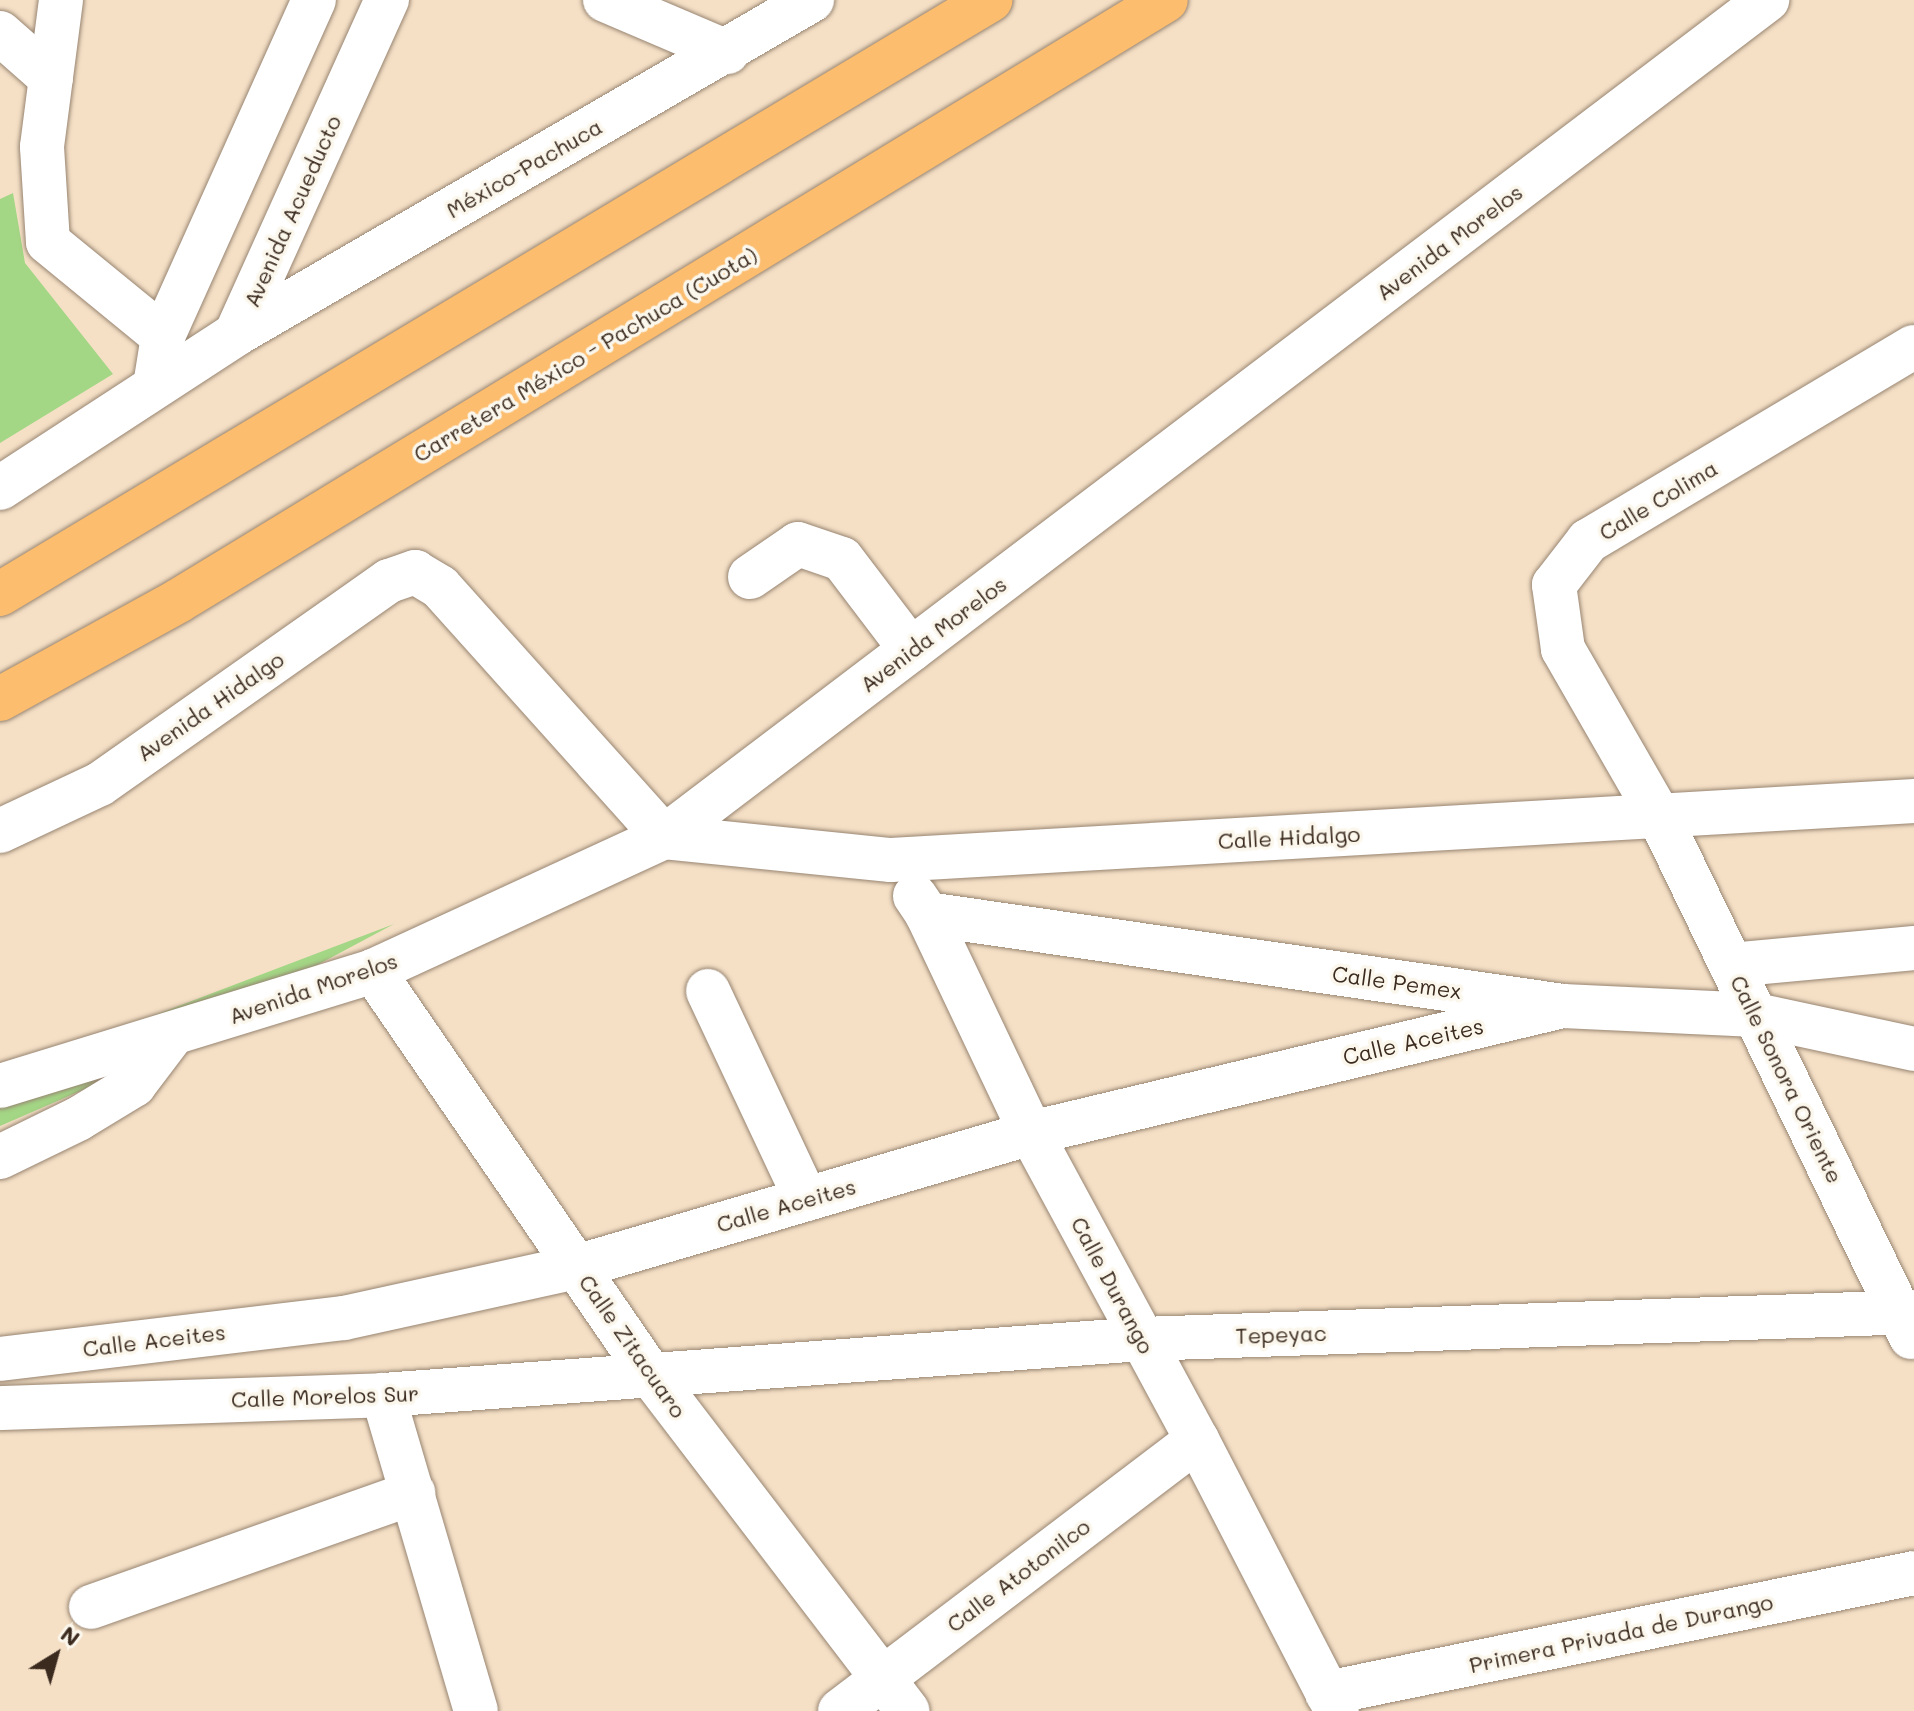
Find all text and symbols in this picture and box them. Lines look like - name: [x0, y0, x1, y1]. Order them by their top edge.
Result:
- street label: Avenida Acueducto: [238, 111, 346, 311]
- street label: México-Pachuca: [441, 113, 607, 223]
- street label: Avenida Morelos: [1371, 178, 1527, 306]
- street label: Carretera México - Pachuca (Cuota): [408, 241, 762, 467]
- street label: Calle Colima: [1594, 454, 1722, 546]
- street label: Avenida Morelos: [855, 570, 1011, 698]
- street label: Avenida Hidalgo: [131, 645, 289, 767]
- street label: Calle Hidalgo: [1217, 820, 1361, 854]
- street label: Avenida Morelos: [225, 947, 401, 1029]
- street label: Calle Pemex: [1331, 960, 1463, 1004]
- street label: Calle Sonora Oriente: [1725, 971, 1849, 1187]
- street label: Calle Aceites: [1340, 1012, 1486, 1070]
- street label: Calle Aceites: [713, 1173, 859, 1237]
- street label: Calle Durango: [1066, 1212, 1160, 1358]
- street label: Calle Zitacuaro: [574, 1269, 692, 1423]
- street label: Calle Aceites: [81, 1318, 227, 1362]
- street label: Tepeyac: [1235, 1319, 1327, 1349]
- street label: Calle Morelos Sur: [231, 1380, 419, 1412]
- street label: Calle Atotonilco: [941, 1513, 1095, 1637]
- street label: Primera Privada de Durango: [1467, 1588, 1775, 1678]
- north arrow: [16, 1615, 96, 1695]
- text: N: [55, 1619, 86, 1652]

